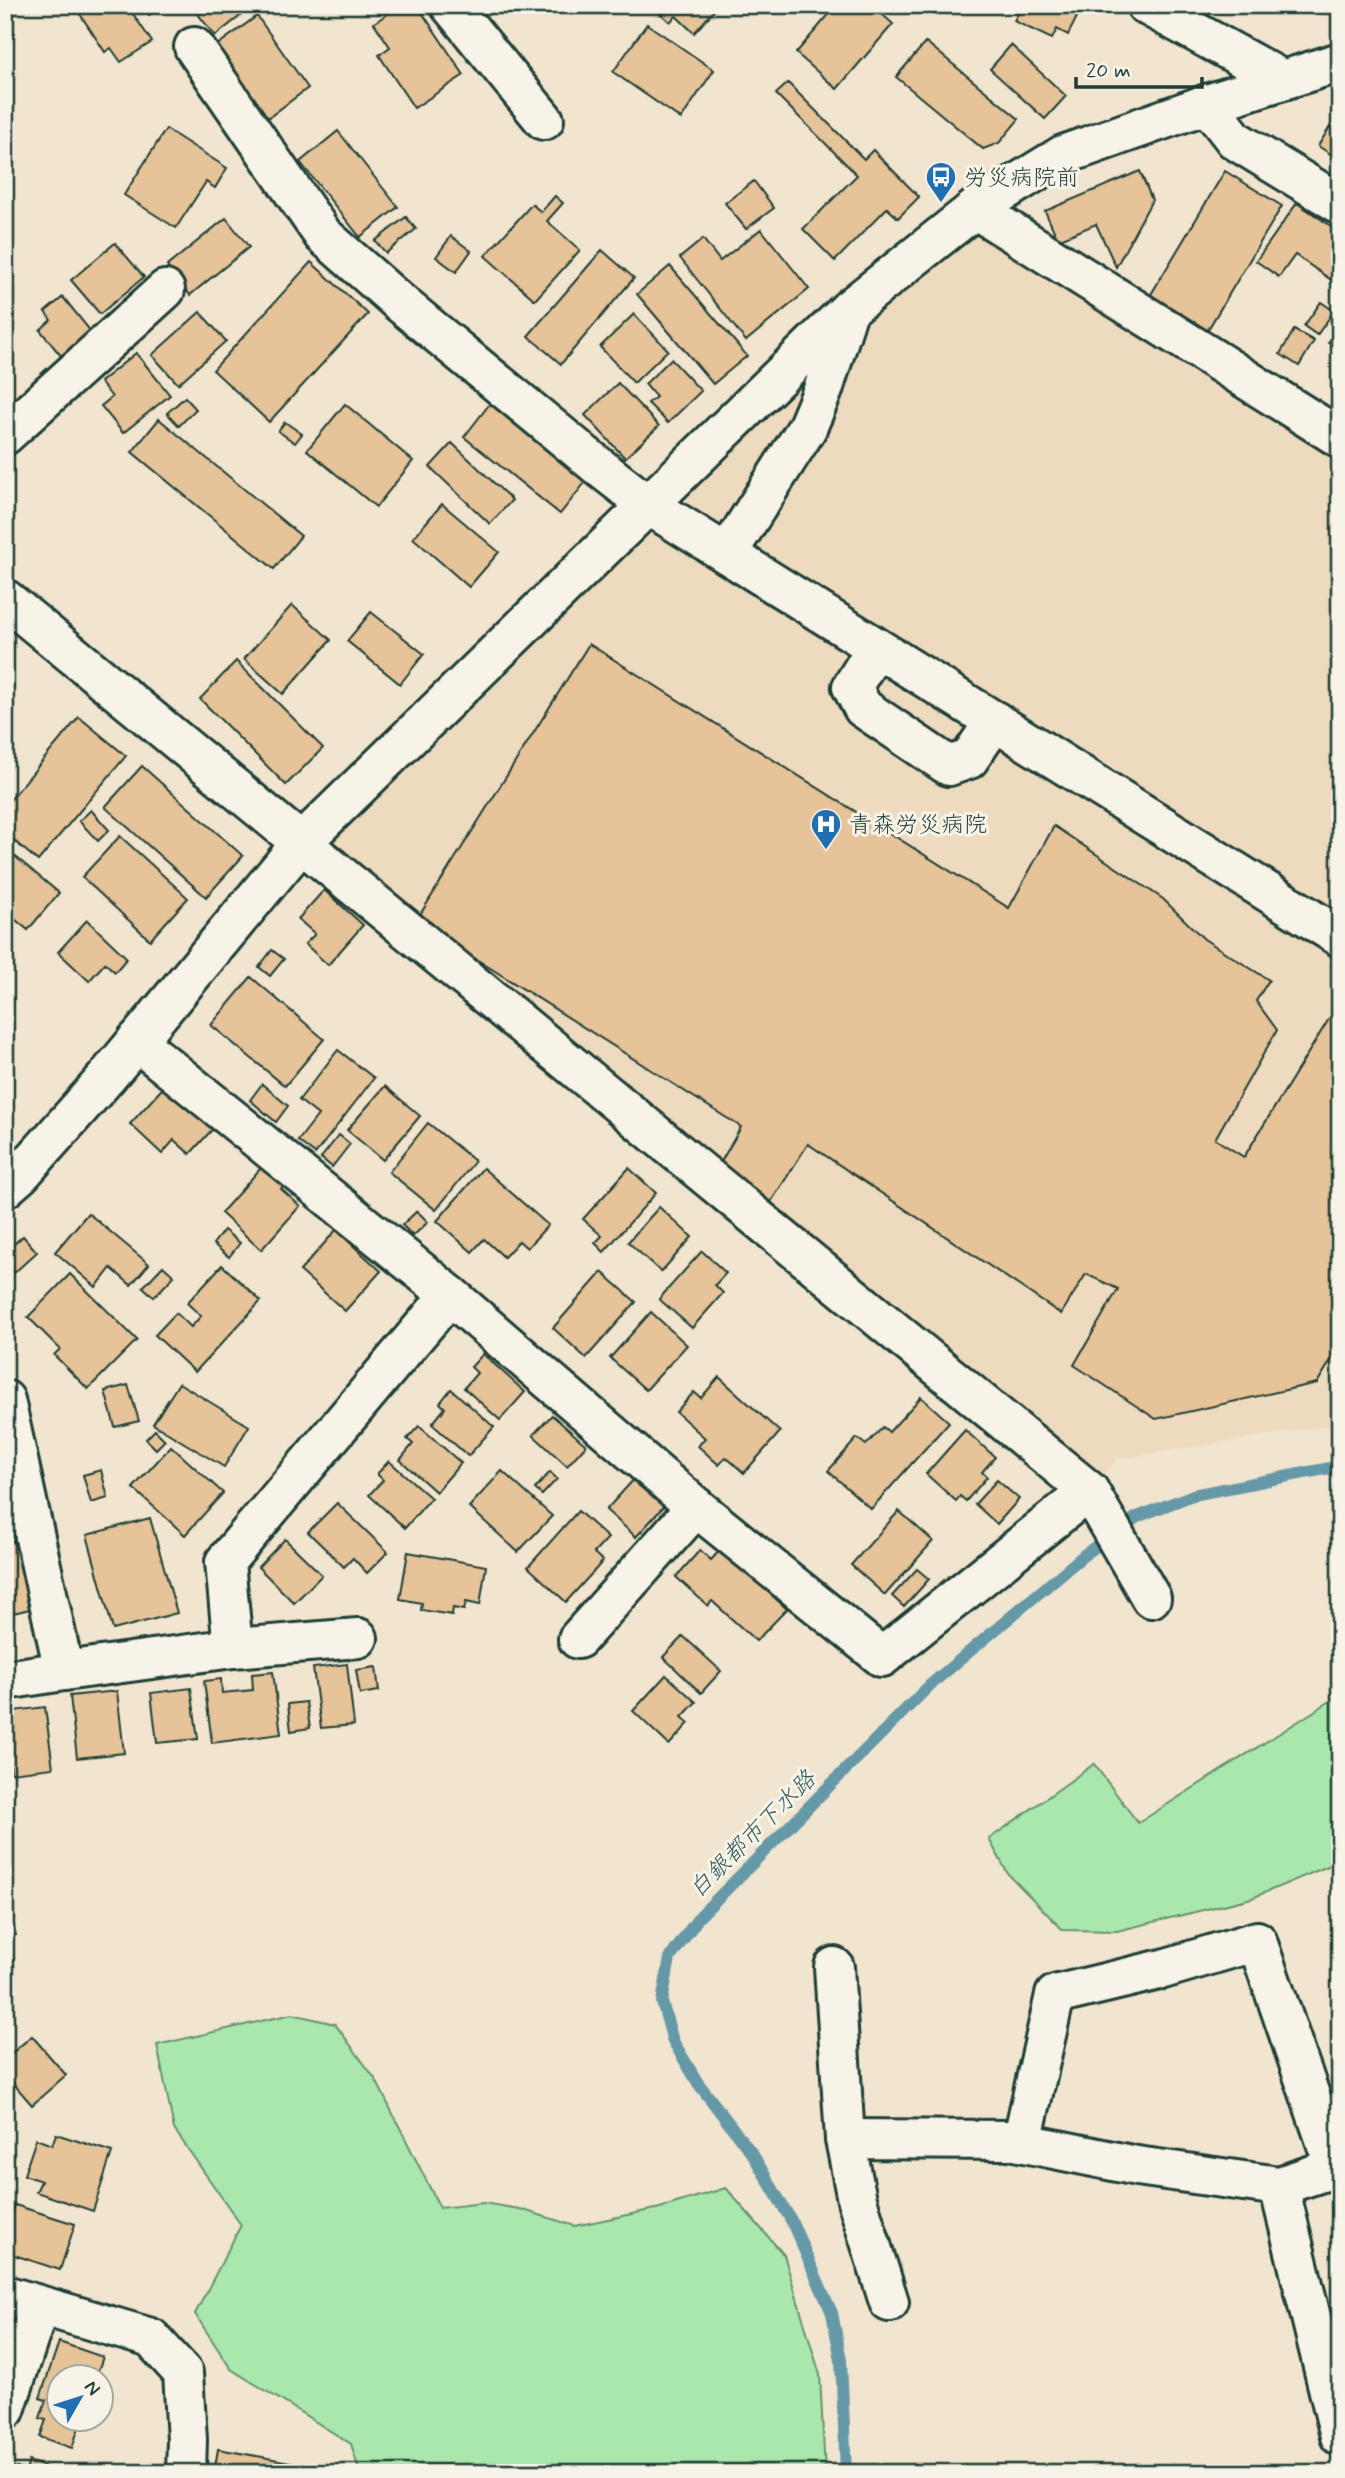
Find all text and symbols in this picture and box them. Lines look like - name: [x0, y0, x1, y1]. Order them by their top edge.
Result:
- scale bar: [1076, 46, 1202, 90]
- text: 20 m: [1086, 57, 1131, 85]
- bus stop icon: 労災病院前: [924, 160, 958, 204]
- place label: 労災病院前: [964, 164, 1079, 194]
- hospital icon: 青森労災病院: [809, 807, 843, 851]
- place label: 青森労災病院: [849, 811, 987, 841]
- water label: 白銀都市下水路: [683, 1763, 825, 1905]
- north arrow: [46, 2362, 116, 2432]
- text: N: [78, 2375, 106, 2401]

